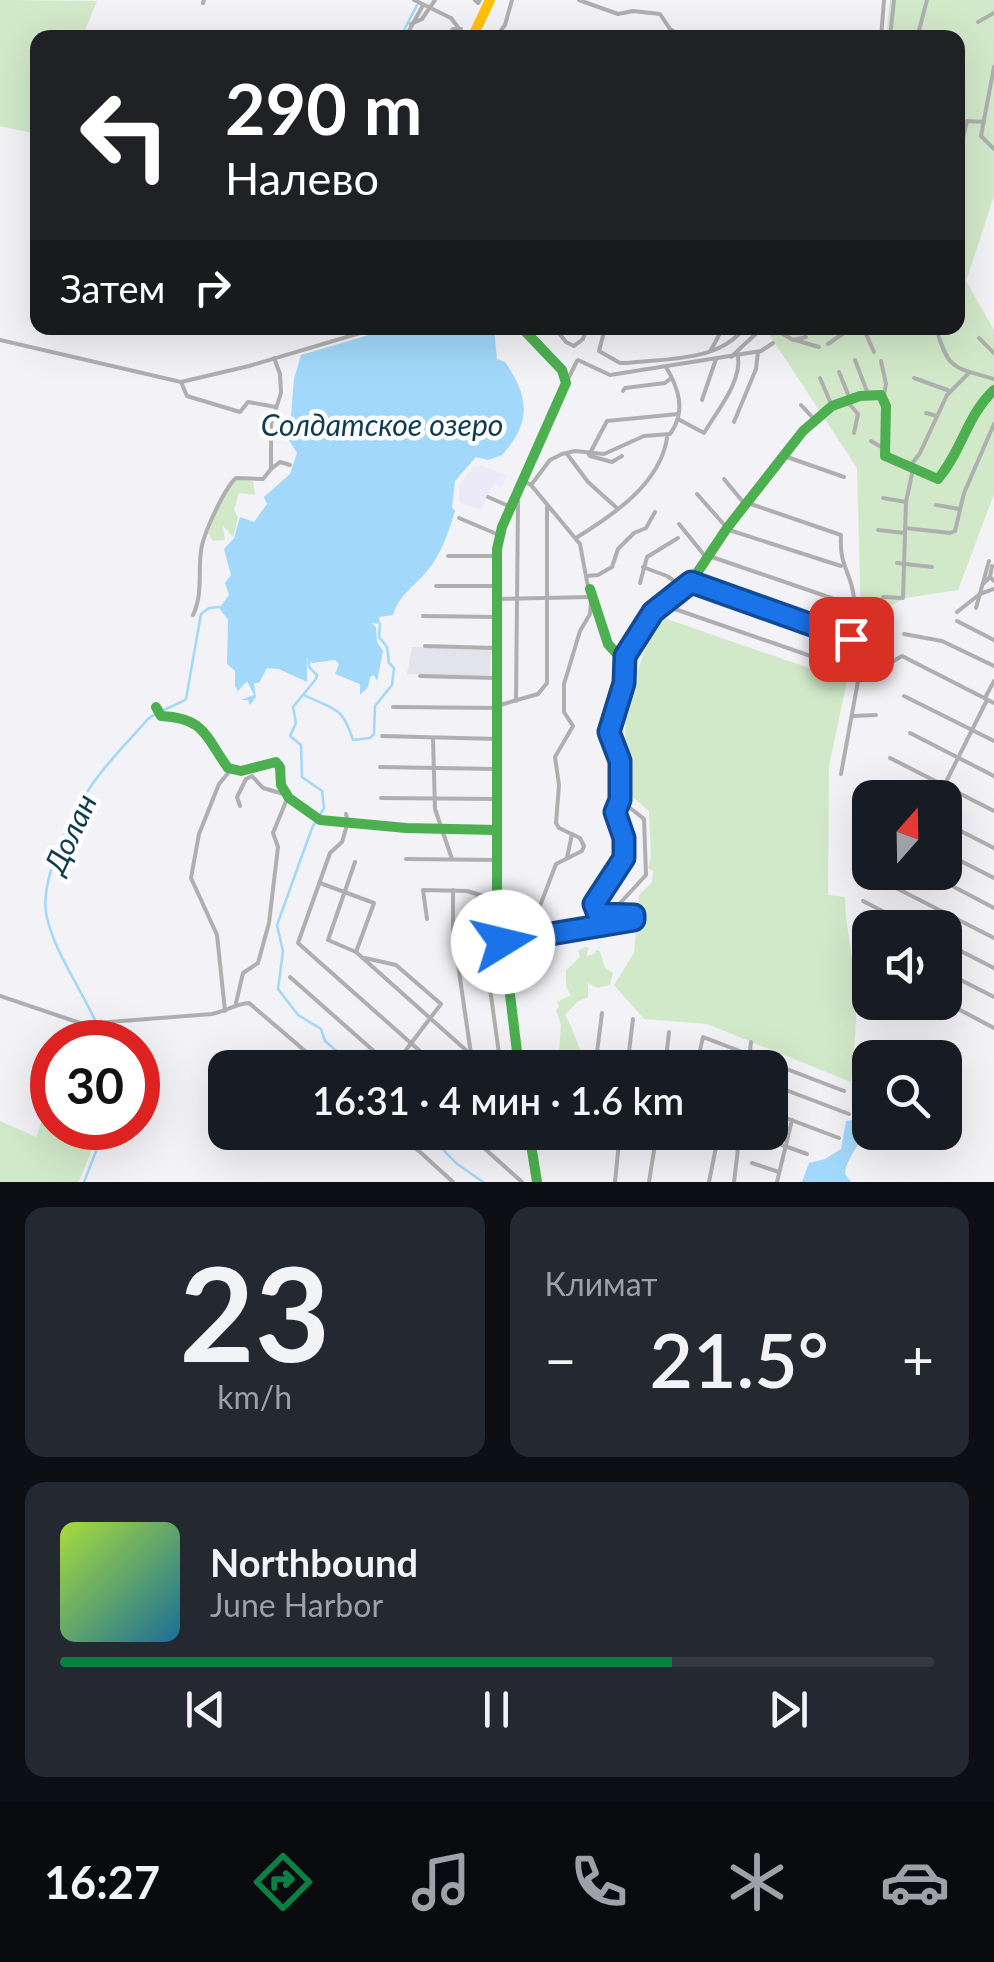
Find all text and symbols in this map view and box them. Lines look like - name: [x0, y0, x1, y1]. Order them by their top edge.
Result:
- text: 290 m: [225, 66, 422, 150]
- icon: left: [60, 70, 190, 200]
- text: Налево: [225, 151, 379, 205]
- icon: right: [185, 260, 240, 315]
- text: Затем: [60, 265, 165, 311]
- water label: Солдатское озеро: [261, 406, 503, 442]
- pin: [809, 597, 894, 682]
- icon: arrive: [824, 612, 879, 667]
- north arrow: [852, 780, 962, 890]
- map controls: [852, 780, 962, 1150]
- water label: Долан: [34, 788, 103, 880]
- position arrow: [451, 890, 555, 994]
- button: sound: [852, 910, 962, 1020]
- speed limit sign: 30: [30, 1020, 160, 1150]
- button: search: [852, 1040, 962, 1150]
- text: 16:31 · 4 мин · 1.6 km: [312, 1077, 684, 1123]
- text: 23: [179, 1234, 330, 1390]
- text: Климат: [545, 1264, 657, 1303]
- text: 21.5°: [650, 1314, 829, 1404]
- text: −: [545, 1326, 576, 1392]
- text: +: [902, 1326, 934, 1392]
- text: km/h: [217, 1377, 292, 1416]
- text: Northbound: [210, 1539, 418, 1585]
- text: June Harbor: [210, 1585, 383, 1624]
- icon: previous: [178, 1682, 233, 1737]
- icon: pause: [469, 1682, 524, 1737]
- icon: next: [761, 1682, 816, 1737]
- icon: directions: [248, 1847, 318, 1917]
- icon: music: [406, 1847, 476, 1917]
- icon: phone: [564, 1847, 634, 1917]
- icon: climate: [722, 1847, 792, 1917]
- icon: car: [880, 1847, 950, 1917]
- text: 16:27: [44, 1855, 160, 1909]

